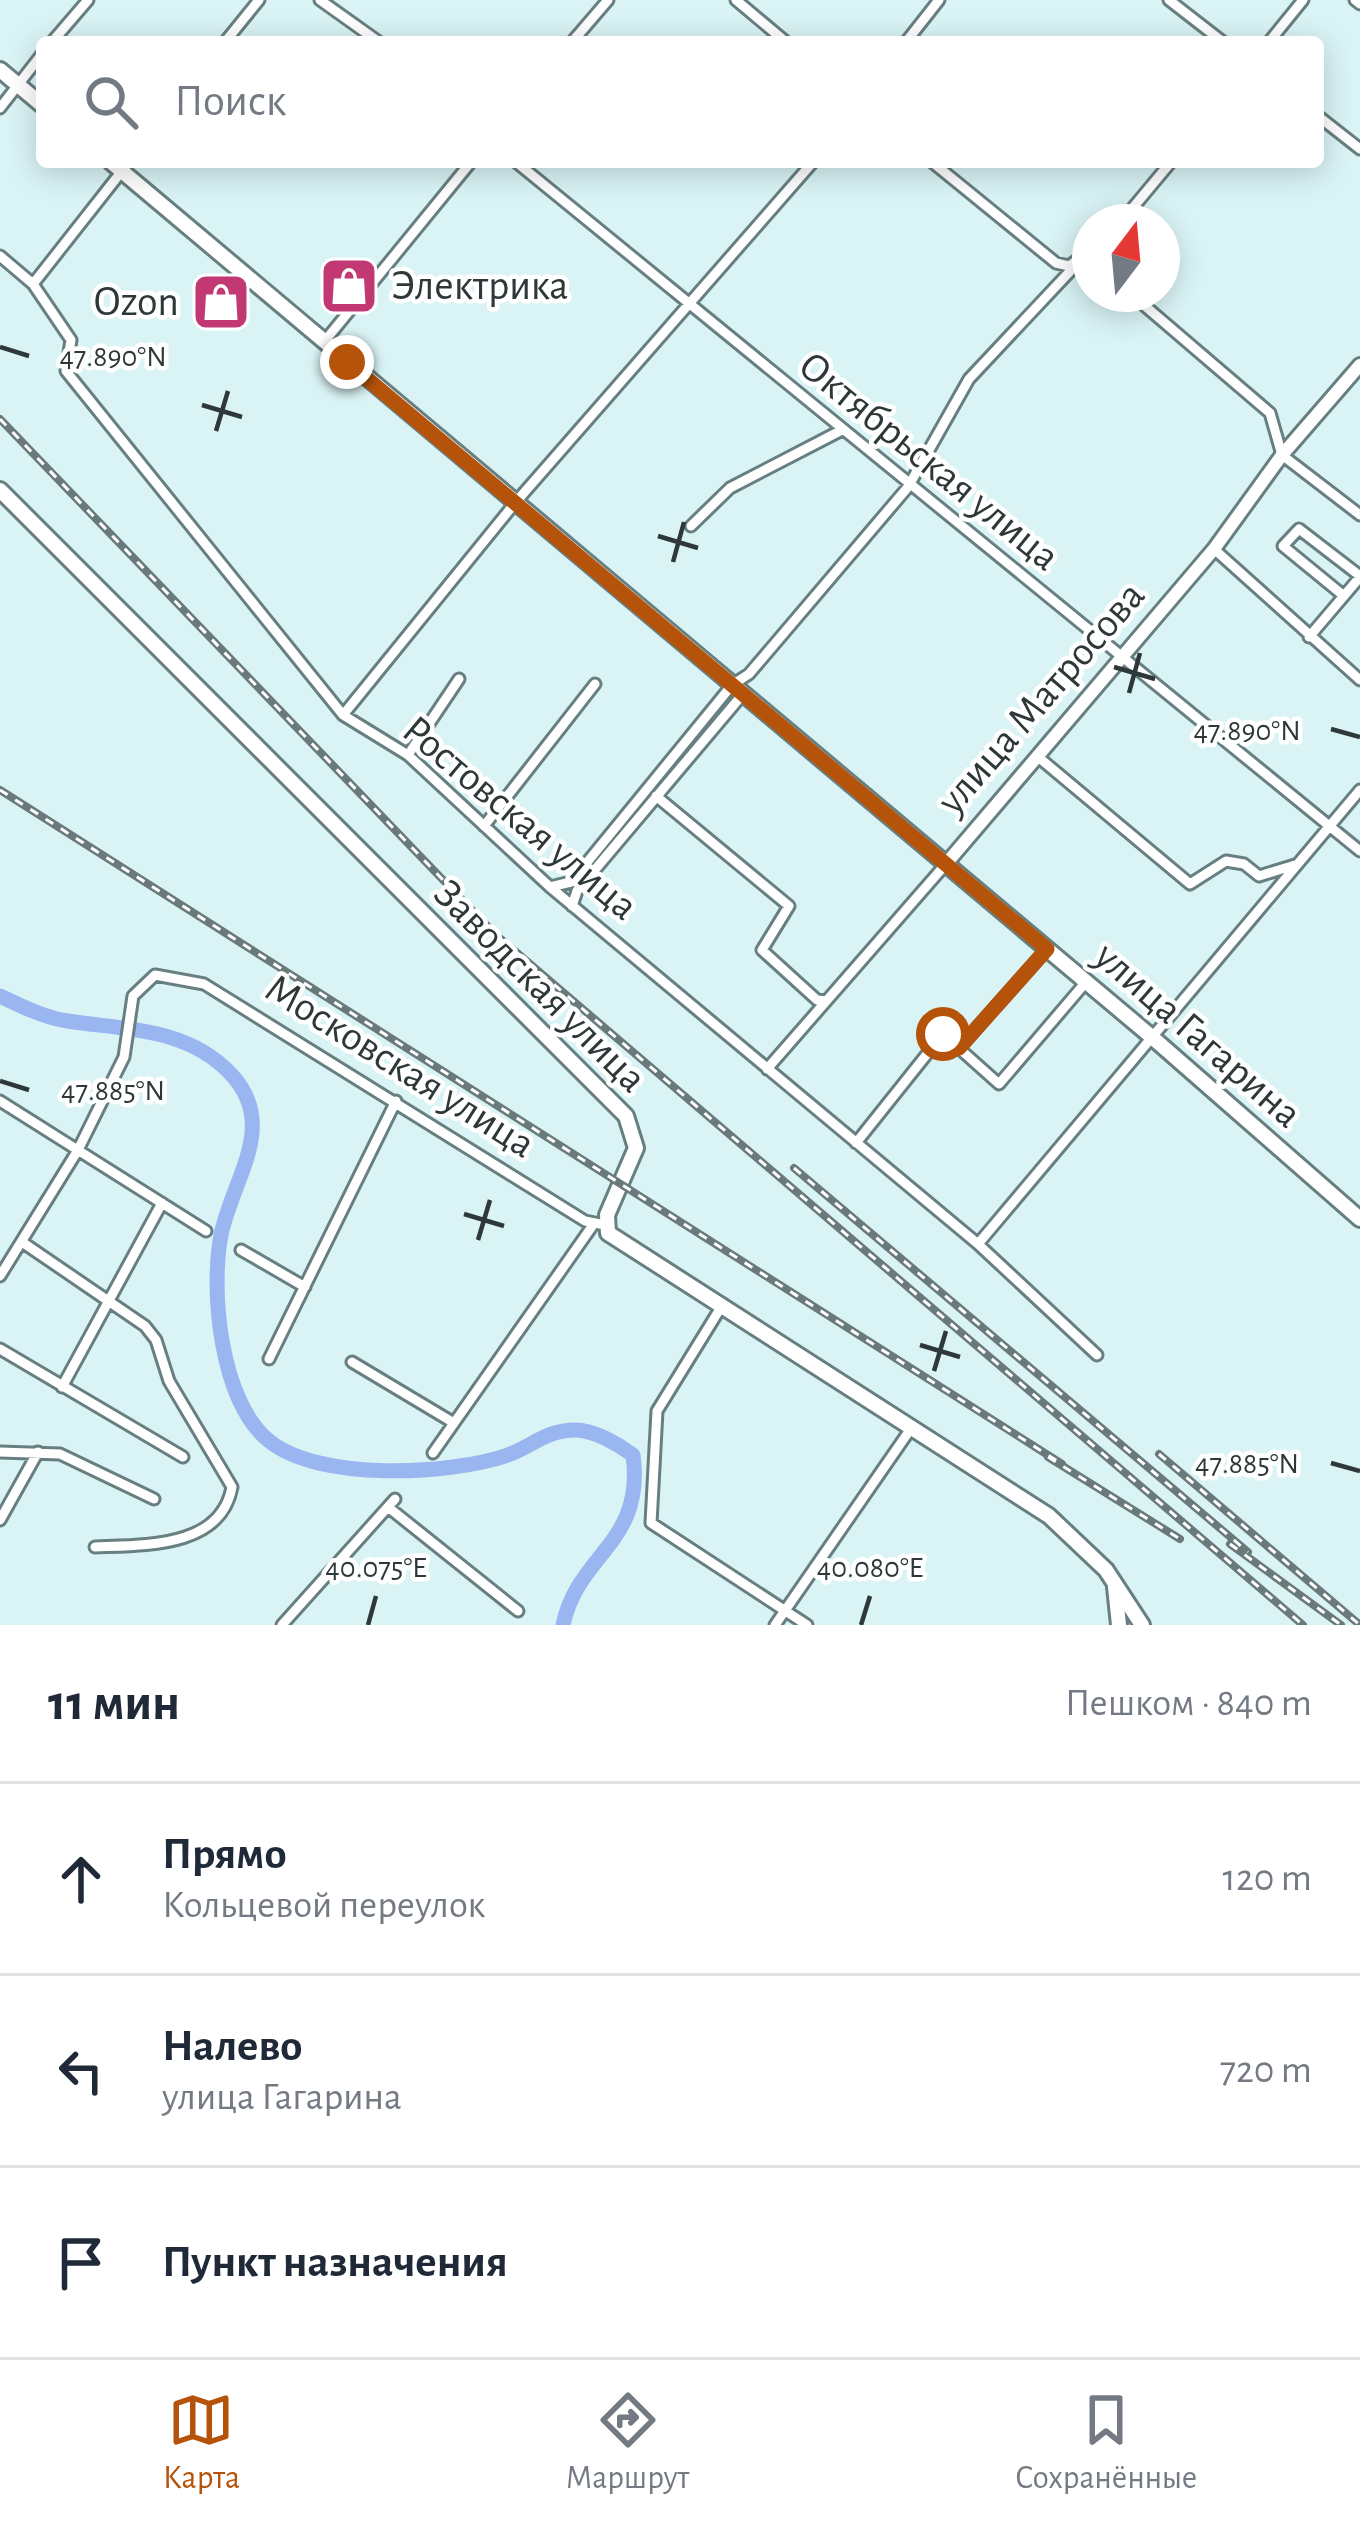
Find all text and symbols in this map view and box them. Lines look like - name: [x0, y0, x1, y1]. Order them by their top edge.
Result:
- search box: [36, 36, 1324, 168]
- icon: search: [78, 69, 144, 135]
- text: Поиск: [174, 79, 286, 124]
- north arrow: [1072, 204, 1180, 312]
- shop icon: Электрика: [318, 255, 380, 317]
- place label: Электрика: [391, 265, 568, 307]
- shop icon: Ozon: [190, 271, 252, 333]
- place label: Ozon: [94, 281, 179, 323]
- route end: [320, 335, 374, 389]
- text: 47.890°N: [59, 342, 167, 372]
- street label: Октябрьская улица: [791, 344, 1067, 578]
- street label: улица Матросова: [929, 574, 1153, 823]
- street label: Ростовская улица: [395, 708, 645, 928]
- text: 47.890°N: [1193, 716, 1301, 746]
- street label: Заводская улица: [426, 872, 654, 1100]
- street label: улица Гагарина: [1086, 934, 1309, 1136]
- street label: Московская улица: [258, 966, 542, 1166]
- route start: [916, 1007, 970, 1061]
- text: 47.885°N: [61, 1076, 165, 1106]
- text: 47.885°N: [1195, 1449, 1299, 1479]
- text: 40.075°E: [325, 1553, 427, 1583]
- text: 40.080°E: [817, 1553, 923, 1583]
- text: 11 мин: [48, 1678, 180, 1729]
- text: Пешком · 840 m: [1065, 1684, 1312, 1723]
- text: Прямо: [162, 1832, 287, 1877]
- icon: ahead: [48, 1846, 114, 1912]
- text: 120 m: [1223, 1859, 1312, 1898]
- text: Кольцевой переулок: [162, 1886, 485, 1925]
- text: Налево: [162, 2024, 302, 2069]
- icon: left: [48, 2038, 114, 2104]
- text: 720 m: [1220, 2051, 1312, 2090]
- text: улица Гагарина: [162, 2078, 402, 2117]
- icon: arrive: [48, 2230, 114, 2296]
- text: Пункт назначения: [162, 2240, 508, 2285]
- tab: Карта: [163, 2387, 240, 2499]
- tab: Маршрут: [566, 2387, 689, 2499]
- tab: Сохранённые: [1015, 2387, 1197, 2499]

